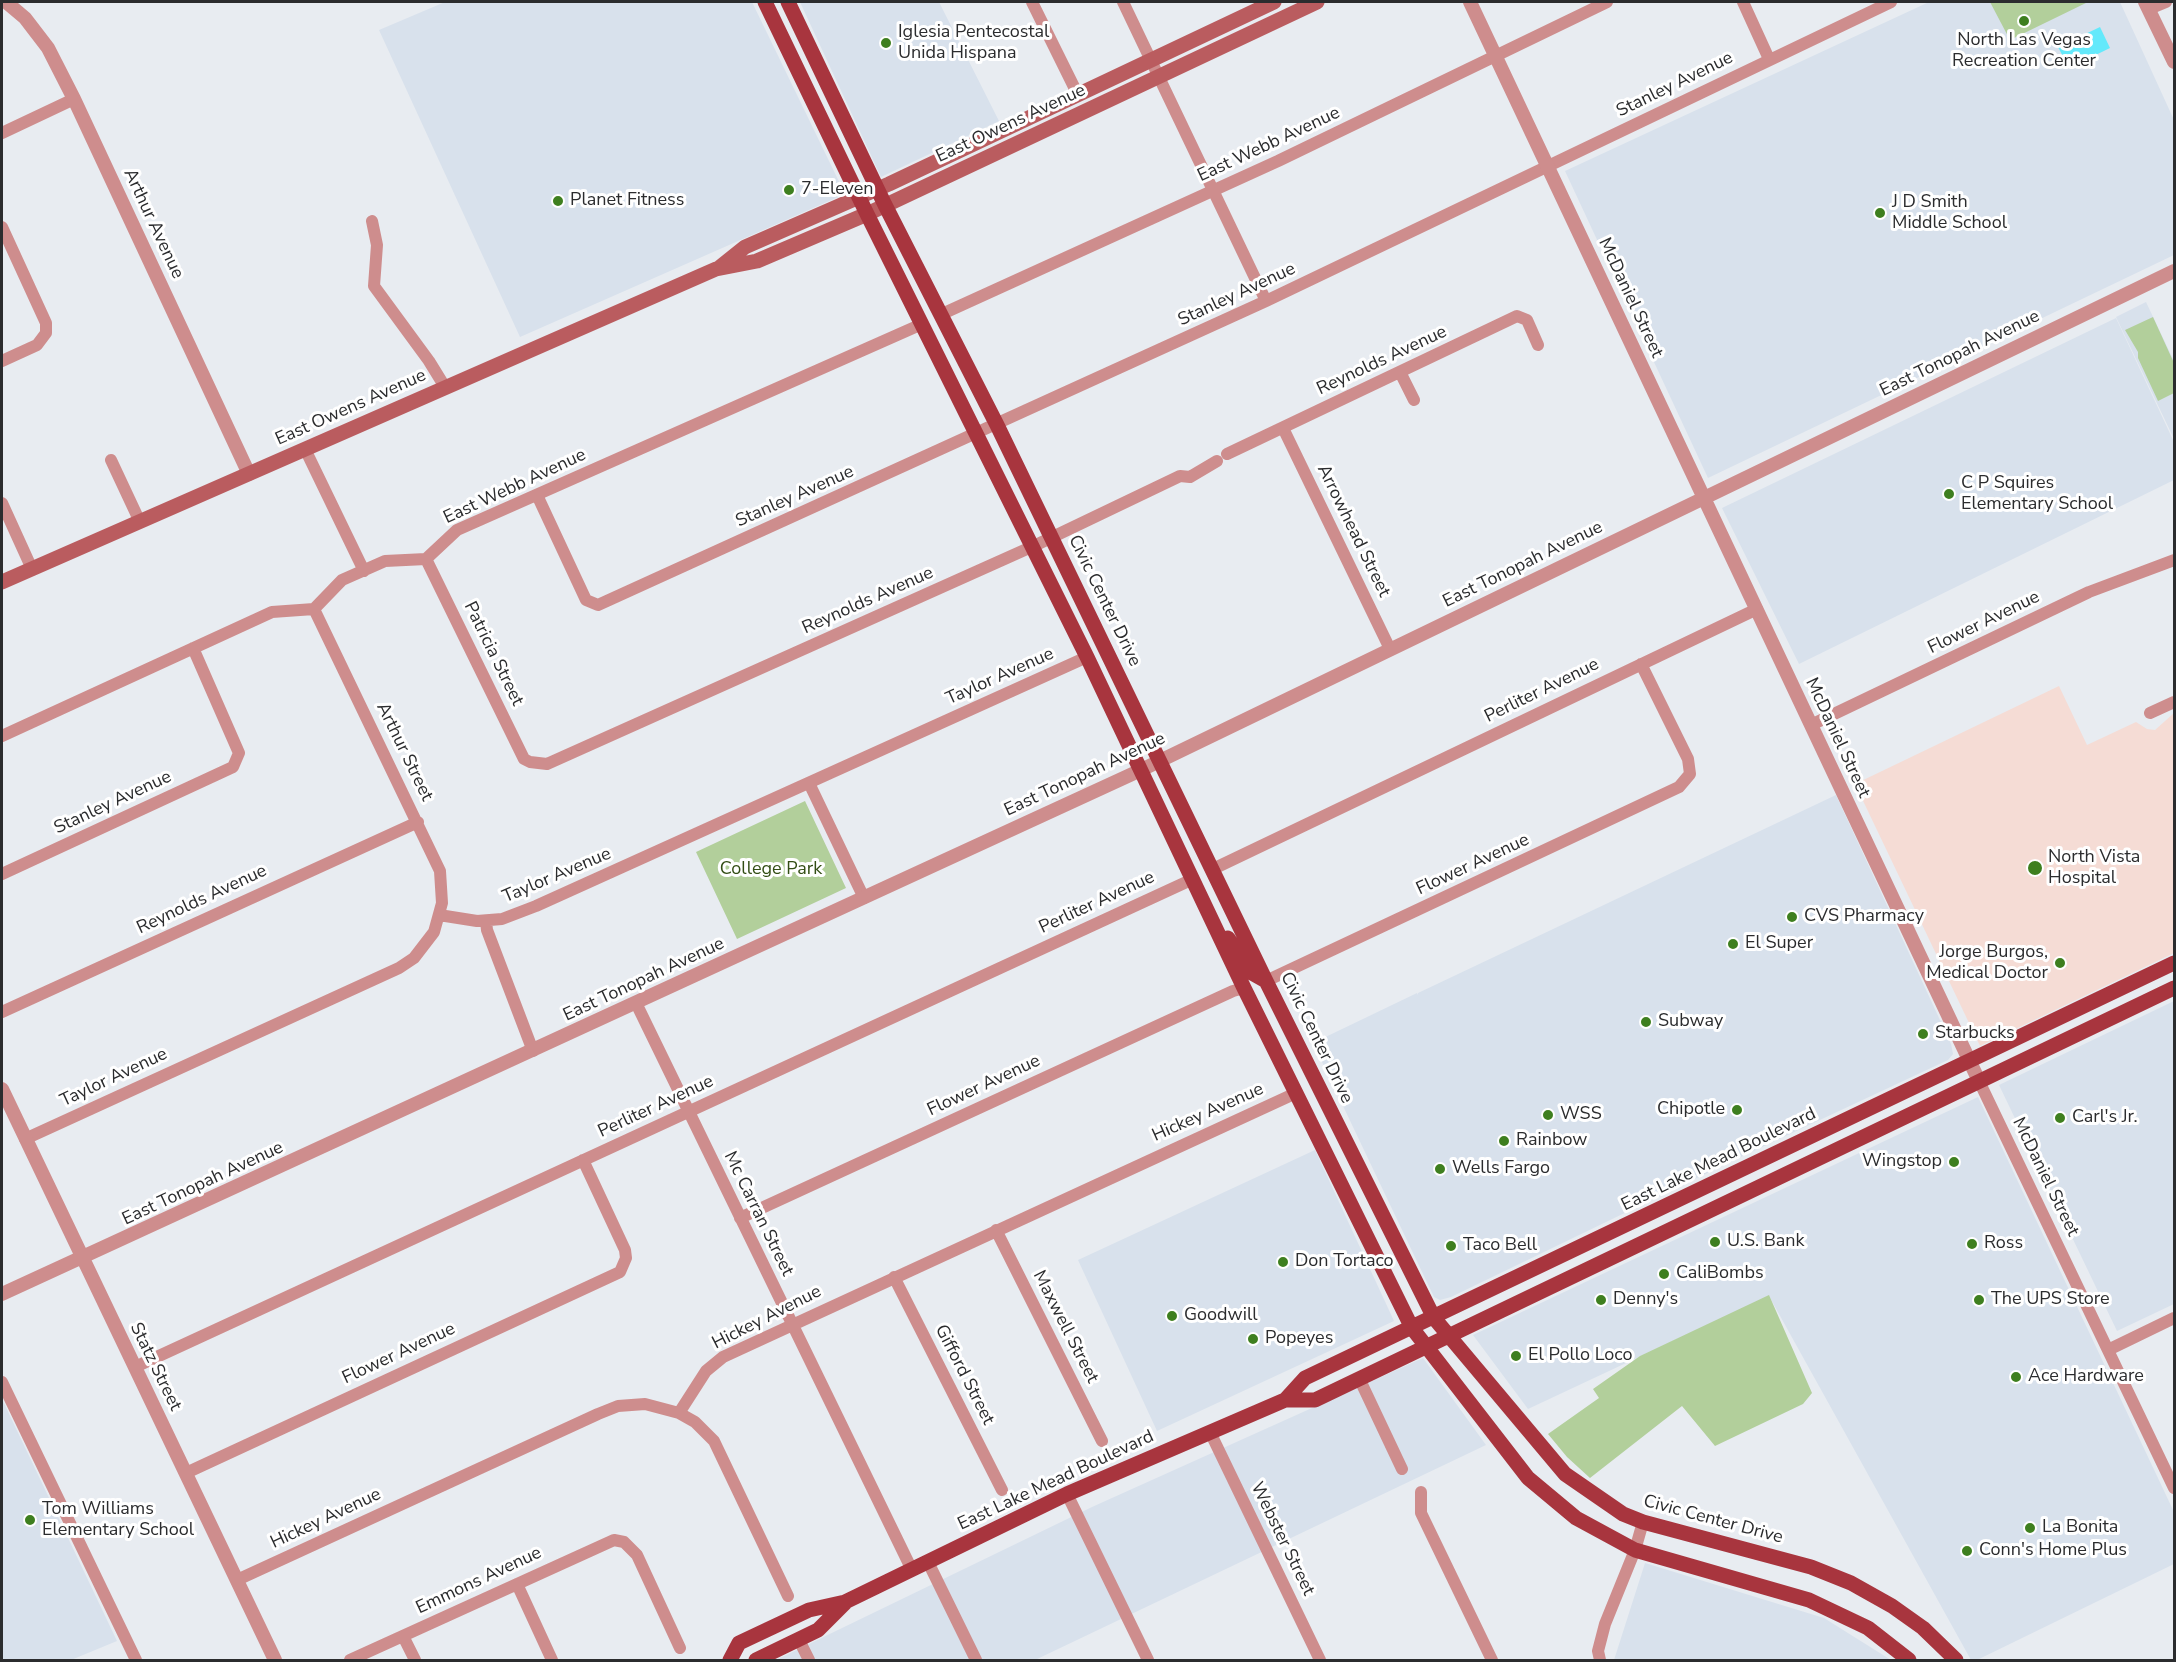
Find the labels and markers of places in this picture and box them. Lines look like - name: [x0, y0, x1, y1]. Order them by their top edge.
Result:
- marker: North Las Vegas Recreation Center: [2017, 14, 2031, 28]
- place label: Iglesia Pentecostal Unida Hispana: [898, 22, 1049, 64]
- place label: North Las Vegas Recreation Center: [1952, 30, 2096, 72]
- marker: Iglesia Pentecostal Unida Hispana: [879, 36, 893, 50]
- place label: 7-Eleven: [801, 179, 874, 201]
- marker: 7-Eleven: [782, 183, 796, 197]
- place label: Planet Fitness: [570, 190, 684, 212]
- place label: J D Smith Middle School: [1892, 192, 2007, 234]
- marker: Planet Fitness: [551, 194, 565, 208]
- marker: J D Smith Middle School: [1873, 206, 1887, 220]
- place label: C P Squires Elementary School: [1961, 473, 2113, 516]
- marker: C P Squires Elementary School: [1942, 487, 1956, 501]
- place label: North Vista Hospital: [2048, 847, 2140, 890]
- marker: North Vista Hospital: [2026, 859, 2044, 877]
- place label: CVS Pharmacy: [1804, 906, 1924, 928]
- marker: CVS Pharmacy: [1785, 910, 1799, 924]
- place label: El Super: [1745, 933, 1813, 955]
- marker: El Super: [1726, 937, 1740, 951]
- place label: Jorge Burgos, Medical Doctor: [1926, 942, 2048, 984]
- marker: Jorge Burgos, Medical Doctor: [2053, 956, 2067, 970]
- place label: Subway: [1658, 1011, 1723, 1033]
- marker: Subway: [1639, 1015, 1653, 1029]
- place label: Starbucks: [1935, 1023, 2015, 1045]
- marker: Starbucks: [1916, 1027, 1930, 1041]
- place label: Chipotle: [1657, 1099, 1725, 1121]
- marker: Chipotle: [1730, 1103, 1744, 1117]
- place label: WSS: [1560, 1104, 1602, 1126]
- place label: Carl's Jr.: [2072, 1107, 2138, 1129]
- marker: WSS: [1541, 1108, 1555, 1122]
- marker: Carl's Jr.: [2053, 1111, 2067, 1125]
- place label: Rainbow: [1516, 1130, 1587, 1152]
- marker: Rainbow: [1497, 1134, 1511, 1148]
- place label: Wingstop: [1862, 1151, 1942, 1173]
- marker: Wingstop: [1947, 1155, 1961, 1169]
- place label: Wells Fargo: [1452, 1158, 1550, 1180]
- marker: Wells Fargo: [1433, 1162, 1447, 1176]
- place label: U.S. Bank: [1727, 1231, 1805, 1253]
- place label: Ross: [1984, 1233, 2023, 1255]
- place label: Taco Bell: [1463, 1235, 1537, 1257]
- marker: U.S. Bank: [1708, 1235, 1722, 1249]
- marker: Ross: [1965, 1237, 1979, 1251]
- marker: Taco Bell: [1444, 1239, 1458, 1253]
- place label: Don Tortaco: [1295, 1251, 1394, 1273]
- marker: Don Tortaco: [1276, 1255, 1290, 1269]
- place label: CaliBombs: [1676, 1263, 1764, 1285]
- marker: CaliBombs: [1657, 1267, 1671, 1281]
- place label: Denny's: [1613, 1289, 1678, 1311]
- place label: The UPS Store: [1991, 1289, 2110, 1311]
- marker: Denny's: [1594, 1293, 1608, 1307]
- marker: The UPS Store: [1972, 1293, 1986, 1307]
- place label: Goodwill: [1184, 1305, 1258, 1327]
- marker: Goodwill: [1165, 1309, 1179, 1323]
- place label: Popeyes: [1265, 1328, 1333, 1350]
- marker: Popeyes: [1246, 1332, 1260, 1346]
- place label: El Pollo Loco: [1528, 1345, 1633, 1367]
- marker: El Pollo Loco: [1509, 1349, 1523, 1363]
- place label: Ace Hardware: [2028, 1366, 2144, 1388]
- marker: Ace Hardware: [2009, 1370, 2023, 1384]
- place label: Tom Williams Elementary School: [42, 1499, 194, 1541]
- marker: Tom Williams Elementary School: [23, 1513, 37, 1527]
- place label: La Bonita: [2042, 1517, 2118, 1539]
- marker: La Bonita: [2023, 1521, 2037, 1535]
- place label: Conn's Home Plus: [1979, 1540, 2127, 1562]
- marker: Conn's Home Plus: [1960, 1544, 1974, 1558]

